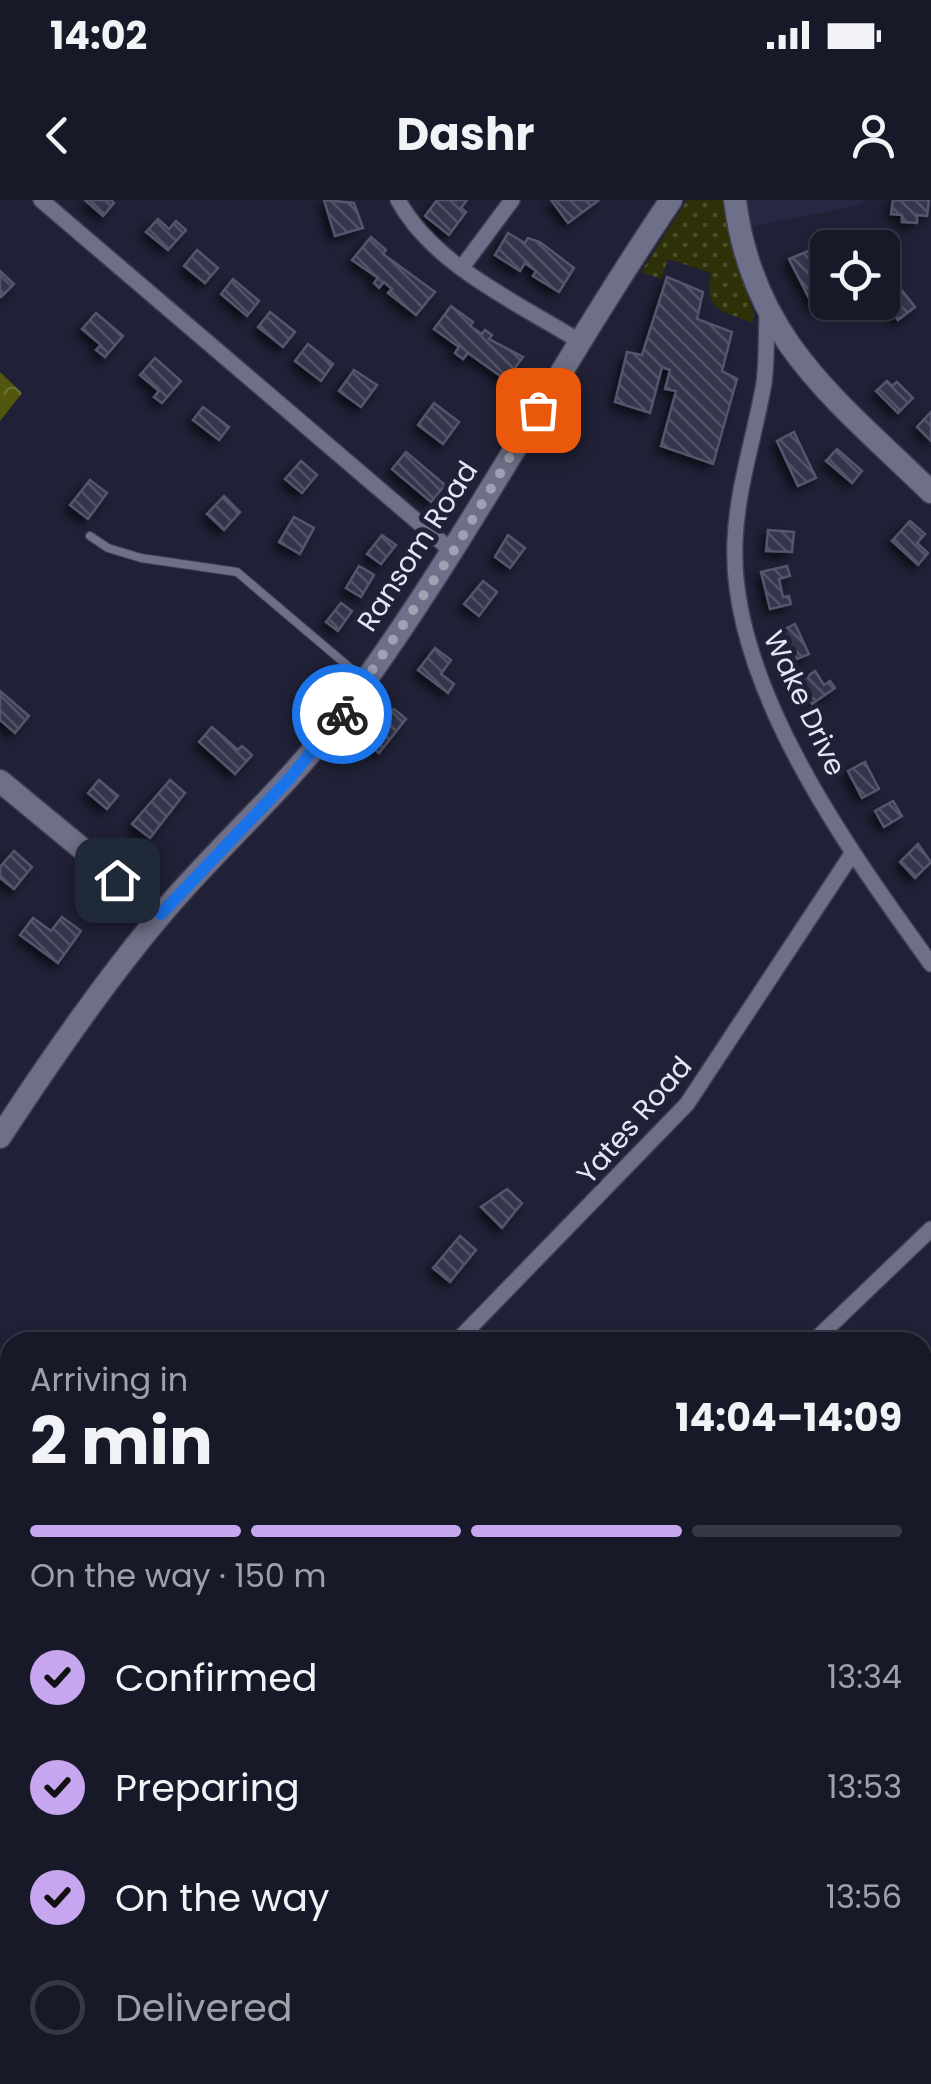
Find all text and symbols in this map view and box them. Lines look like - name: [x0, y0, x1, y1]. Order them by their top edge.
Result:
- text: 14:02: [50, 9, 147, 62]
- text: Dashr: [397, 103, 534, 166]
- icon: back: [30, 108, 85, 163]
- icon: person: [846, 108, 901, 163]
- map controls: [810, 230, 900, 320]
- button: locate: [810, 230, 900, 320]
- pin: [496, 368, 581, 453]
- icon: bag: [511, 383, 566, 438]
- street label: Ransom Road: [348, 454, 487, 639]
- street label: Wake Drive: [754, 624, 855, 782]
- courier: [292, 664, 392, 764]
- icon: bike: [315, 687, 370, 742]
- pin: [75, 838, 160, 923]
- icon: home: [90, 853, 145, 908]
- street label: Yates Road: [568, 1048, 701, 1193]
- text: Arriving in: [30, 1357, 188, 1402]
- text: 14:04–14:09: [675, 1391, 902, 1444]
- text: 2 min: [30, 1396, 213, 1487]
- text: On the way · 150 m: [30, 1553, 326, 1598]
- icon: check: [30, 1650, 85, 1705]
- text: Confirmed: [115, 1651, 317, 1704]
- text: 13:34: [827, 1654, 902, 1699]
- icon: check: [30, 1760, 85, 1815]
- text: Preparing: [115, 1761, 300, 1814]
- text: 13:53: [827, 1764, 902, 1809]
- icon: check: [30, 1870, 85, 1925]
- text: On the way: [115, 1871, 329, 1924]
- text: 13:56: [826, 1874, 902, 1919]
- text: Delivered: [115, 1981, 292, 2034]

